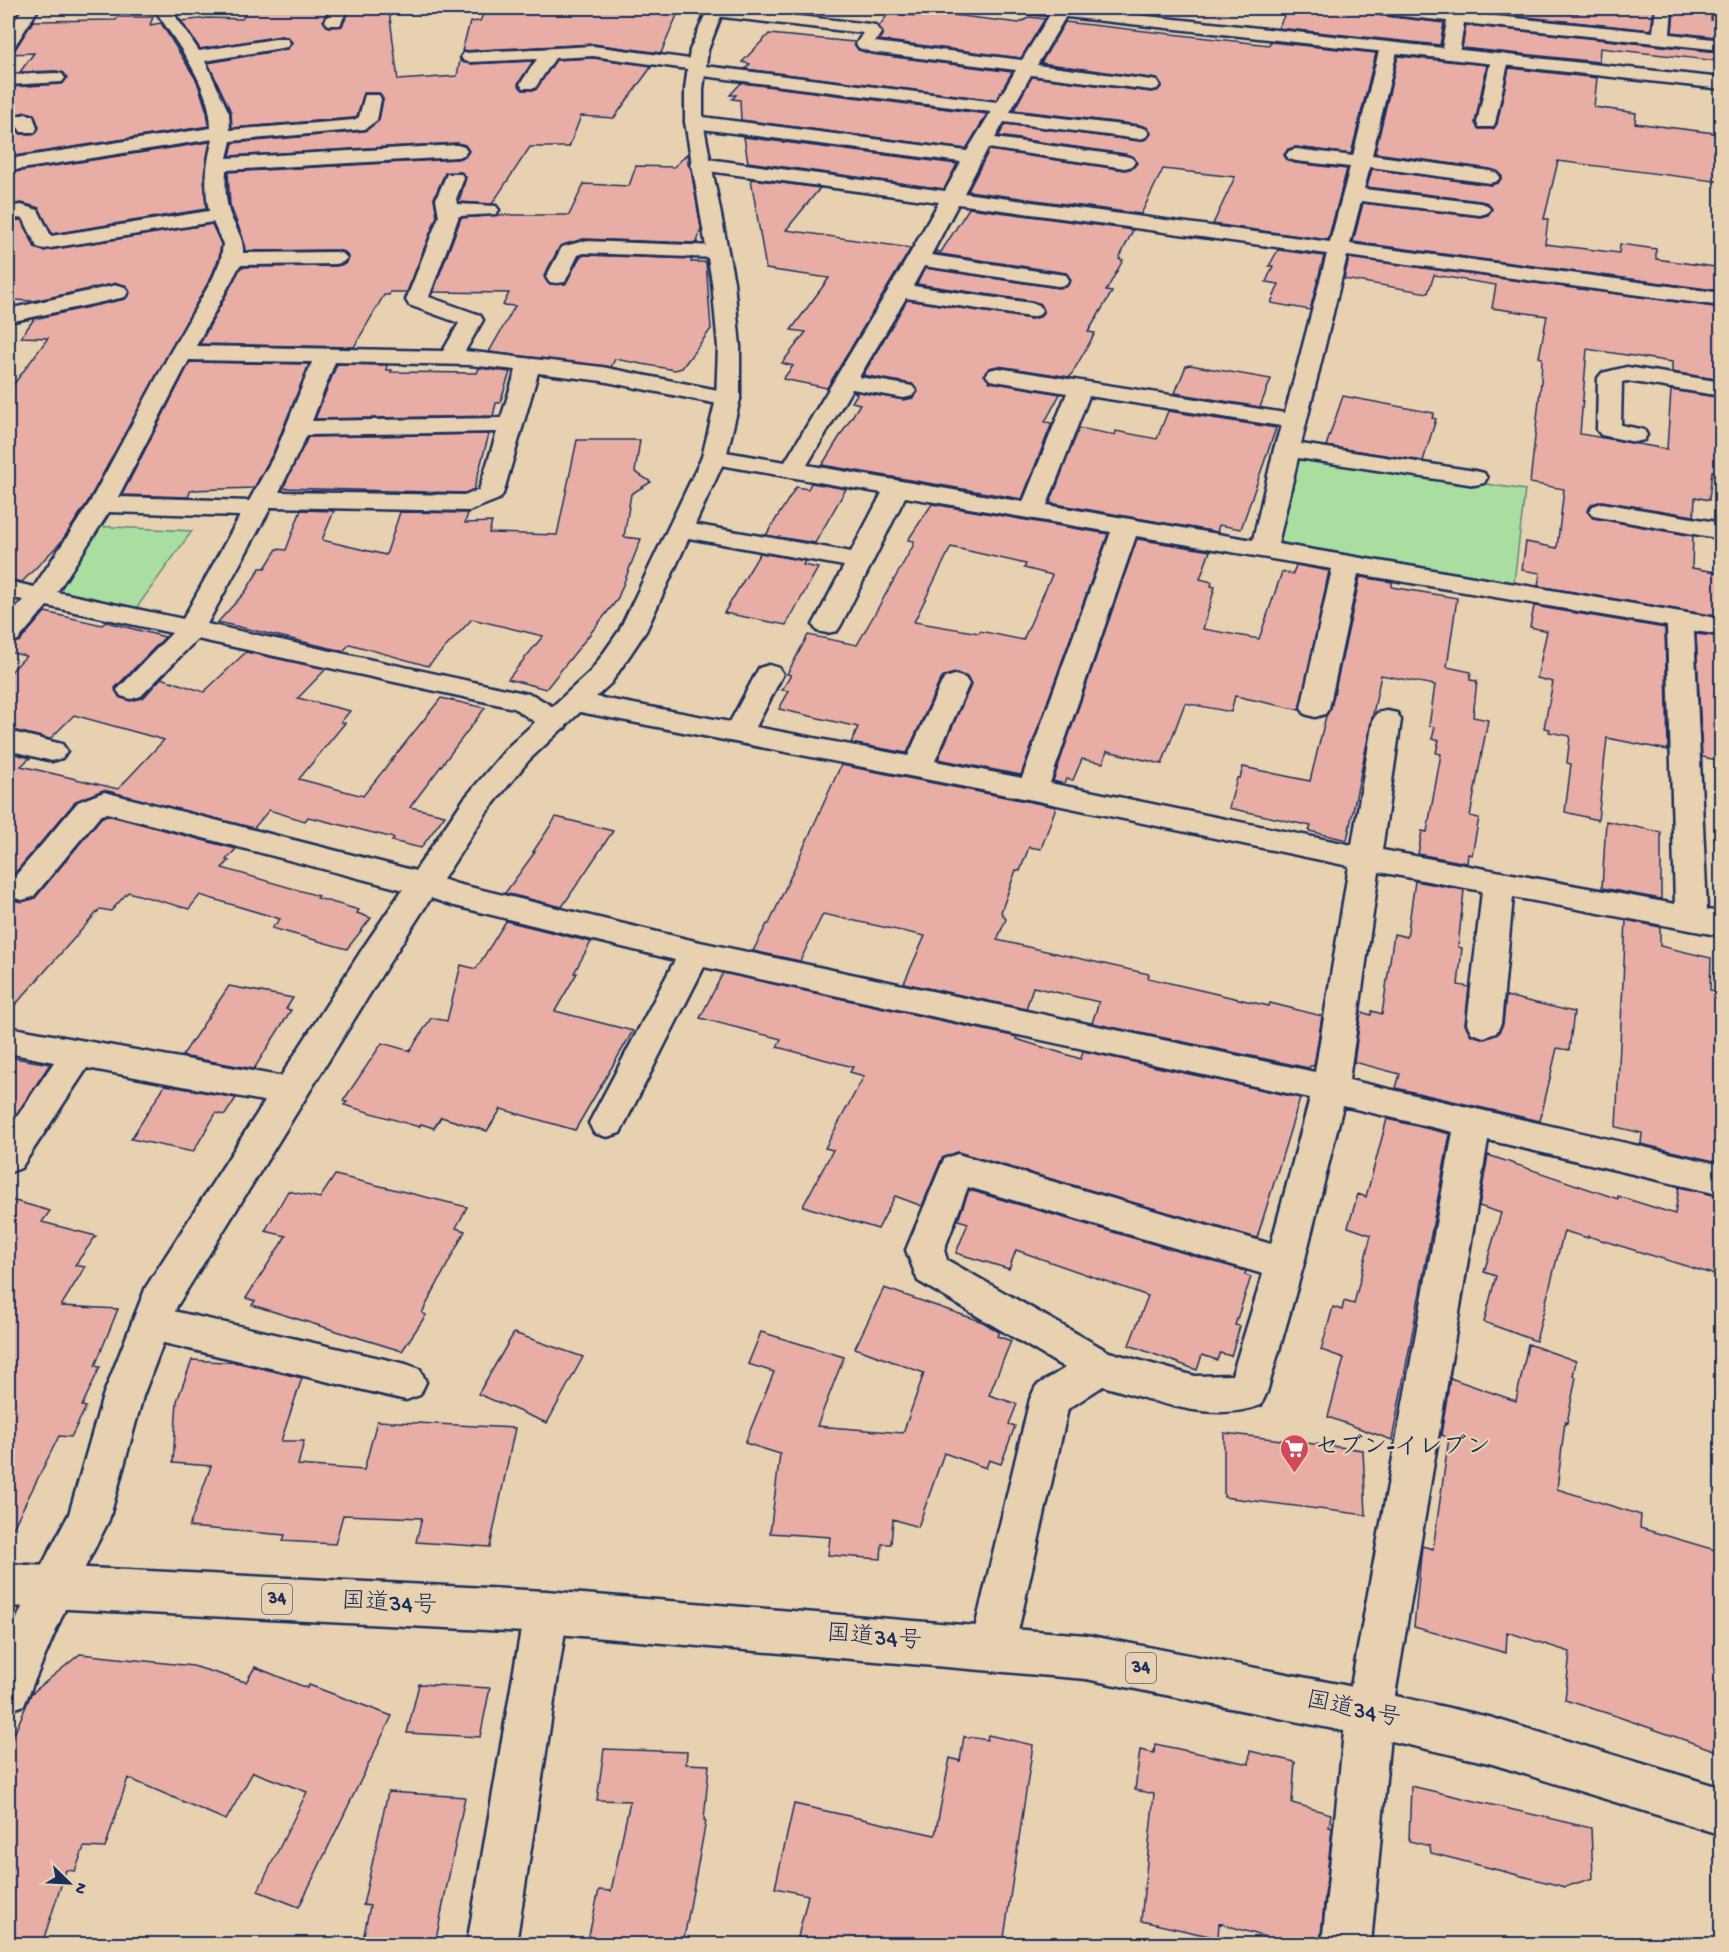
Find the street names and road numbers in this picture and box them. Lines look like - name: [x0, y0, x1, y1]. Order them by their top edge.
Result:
- road number: 34: [262, 1584, 292, 1614]
- street label: 国道34号: [340, 1587, 438, 1622]
- street label: 国道34号: [825, 1619, 923, 1658]
- road number: 34: [1126, 1653, 1156, 1683]
- street label: 国道34号: [1303, 1686, 1403, 1735]

